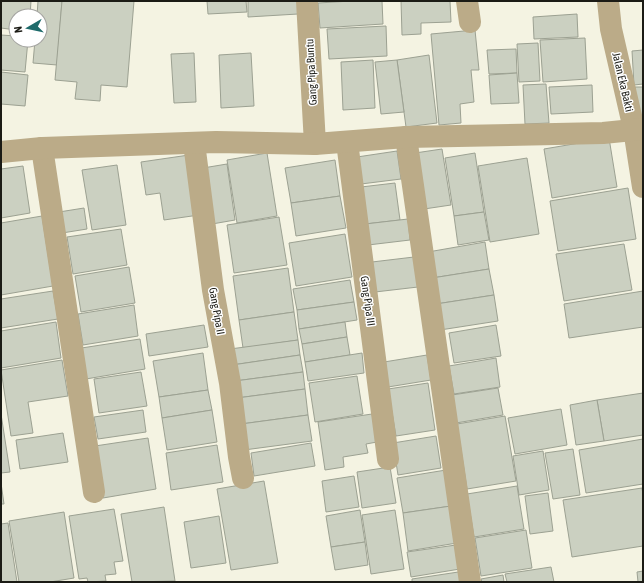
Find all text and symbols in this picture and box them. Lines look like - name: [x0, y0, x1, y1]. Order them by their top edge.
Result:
- north arrow: [8, 8, 48, 48]
- text: N: [12, 25, 25, 34]
- street label: Gang Pipa Buntu: [303, 39, 319, 105]
- street label: Jalan Eka Bakti: [610, 51, 636, 113]
- street label: Gang Pipa III: [359, 275, 377, 327]
- street label: Gang Pipa II: [207, 286, 227, 336]

